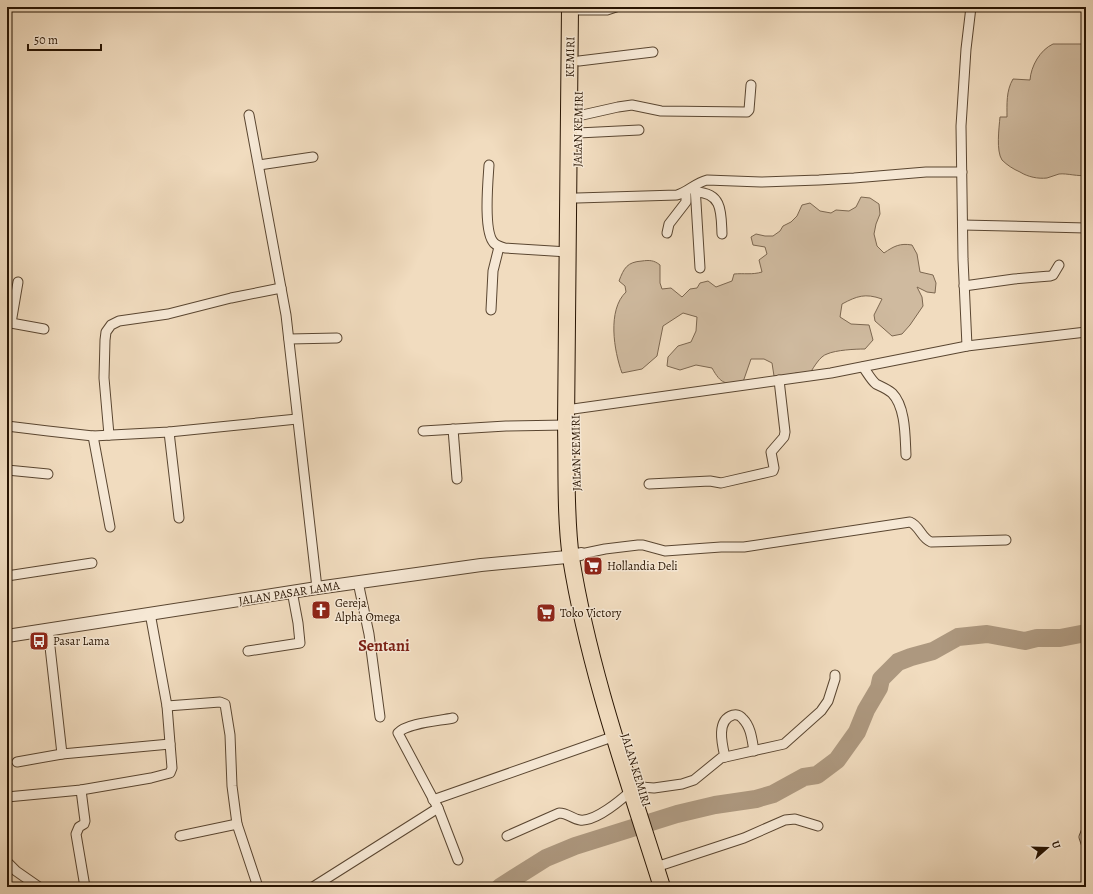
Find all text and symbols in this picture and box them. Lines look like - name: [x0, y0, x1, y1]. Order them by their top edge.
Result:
- scale bar: [28, 26, 101, 52]
- text: 50 m: [34, 32, 58, 48]
- street label: KEMIRI: [562, 36, 578, 78]
- street label: JALAN KEMIRI: [569, 91, 587, 167]
- street label: JALAN KEMIRI: [567, 415, 585, 491]
- supermarket icon: Hollandia Deli: [582, 555, 604, 577]
- place label: Hollandia Deli: [607, 558, 678, 574]
- street label: JALAN PASAR LAMA: [237, 577, 342, 609]
- place label: Gereja Alpha Omega: [334, 595, 401, 625]
- church icon: Gereja Alpha Omega: [310, 599, 332, 621]
- supermarket icon: Toko Victory: [535, 602, 557, 624]
- place label: Toko Victory: [560, 605, 622, 621]
- bus stop icon: Pasar Lama: [28, 630, 50, 652]
- place label: Pasar Lama: [53, 633, 110, 649]
- district label: Sentani: [358, 635, 410, 657]
- street label: JALAN KEMIRI: [617, 731, 655, 809]
- north arrow: [1027, 828, 1067, 868]
- text: U: [1048, 839, 1064, 851]

